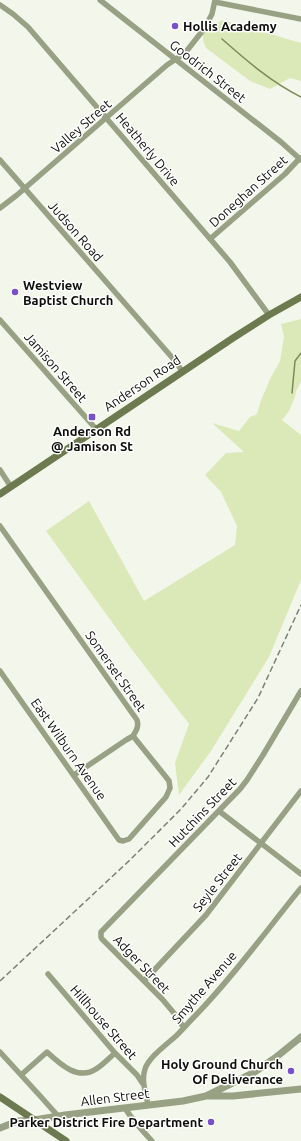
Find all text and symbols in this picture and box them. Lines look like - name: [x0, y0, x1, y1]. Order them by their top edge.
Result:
- place label: Hollis Academy: [183, 19, 277, 33]
- marker: Hollis Academy: [170, 21, 180, 31]
- street label: Goodrich Street: [167, 37, 249, 105]
- street label: Valley Street: [48, 96, 114, 156]
- street label: Heatherly Drive: [113, 110, 183, 188]
- street label: Doneghan Street: [206, 152, 290, 230]
- street label: Judson Road: [46, 198, 106, 264]
- place label: Westview Baptist Church: [23, 278, 113, 307]
- marker: Westview Baptist Church: [10, 287, 20, 297]
- street label: Jamison Street: [22, 329, 90, 405]
- street label: Anderson Road: [101, 352, 183, 414]
- marker: Anderson Rd @ Jamison St: [87, 412, 97, 422]
- place label: Anderson Rd @ Jamison St: [51, 424, 133, 453]
- street label: Somerset Street: [83, 628, 149, 714]
- street label: East Wilburn Avenue: [29, 696, 109, 802]
- street label: Hutchins Street: [166, 775, 238, 849]
- street label: Seyle Street: [190, 850, 244, 914]
- street label: Adger Street: [111, 932, 173, 996]
- street label: Smythe Avenue: [169, 948, 239, 1026]
- street label: Hillhouse Street: [68, 982, 140, 1062]
- place label: Holy Ground Church Of Deliverance: [161, 1057, 283, 1086]
- marker: Holy Ground Church Of Deliverance: [286, 1066, 296, 1076]
- street label: Allen Street: [80, 1086, 150, 1108]
- place label: Parker District Fire Department: [10, 1115, 203, 1129]
- marker: Parker District Fire Department: [206, 1117, 216, 1127]

